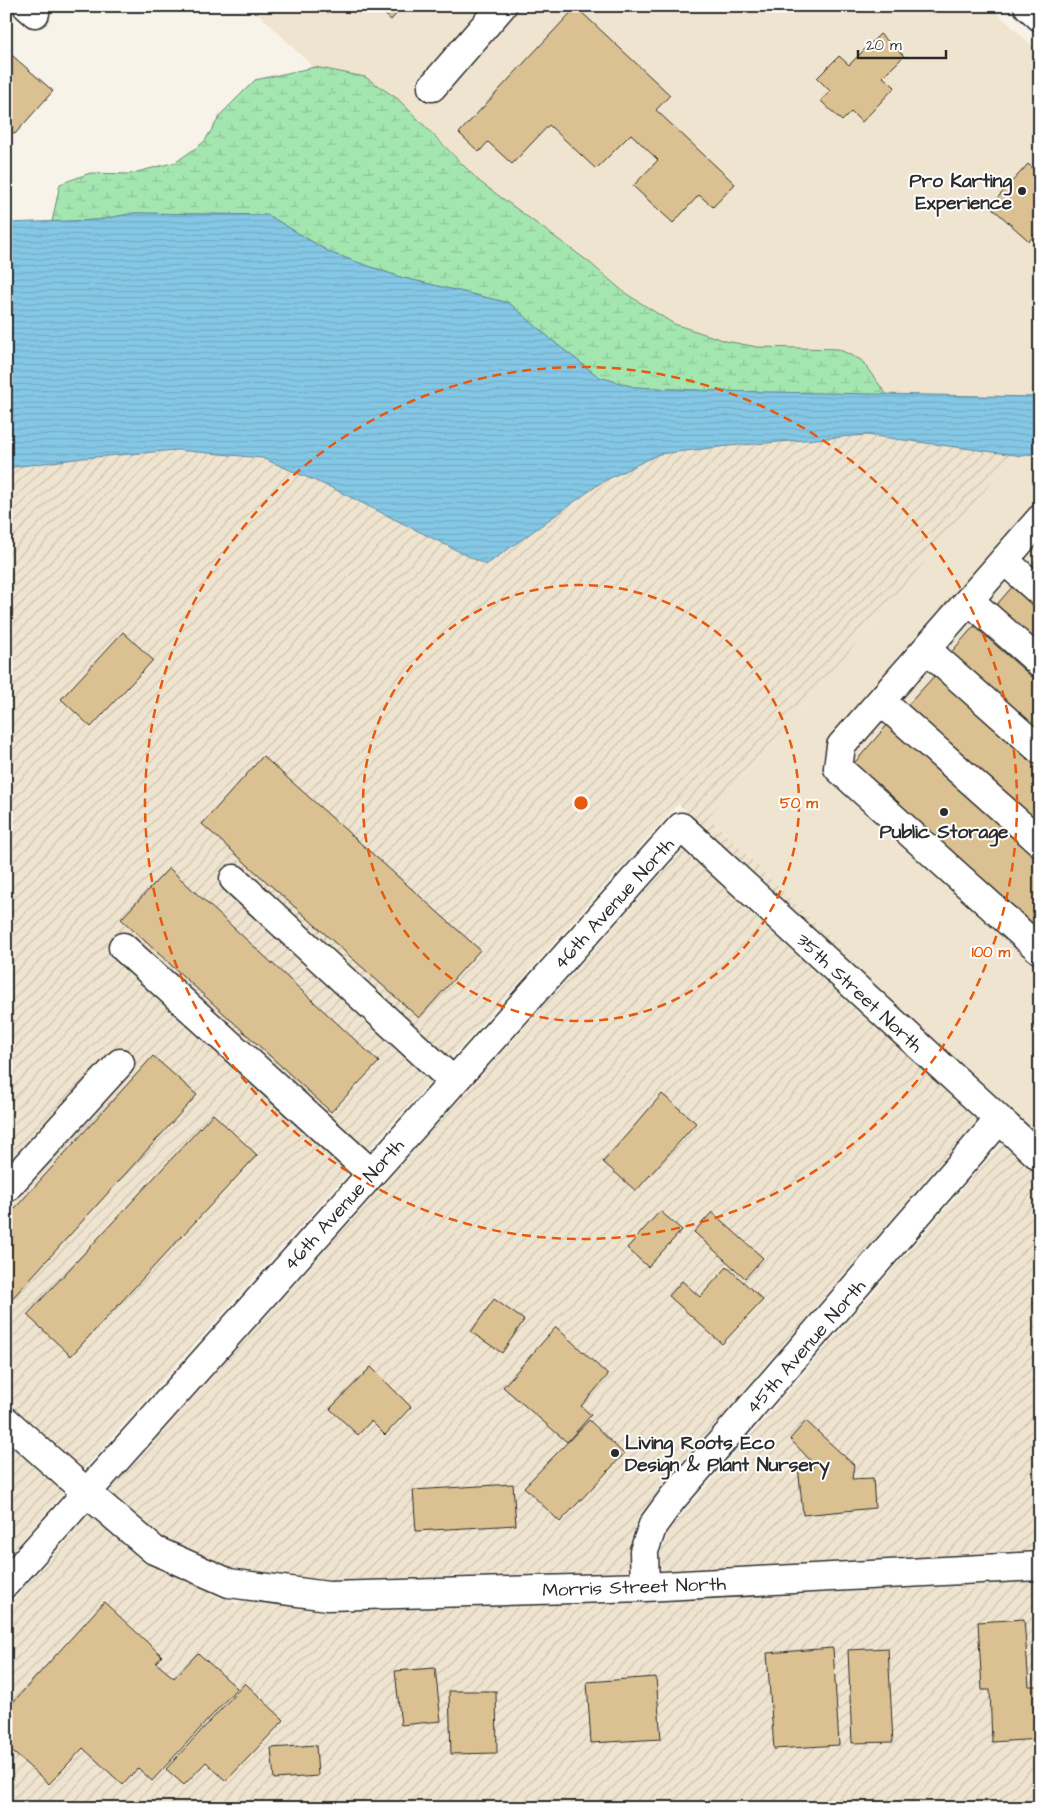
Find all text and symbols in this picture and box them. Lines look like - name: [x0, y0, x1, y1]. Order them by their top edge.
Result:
- scale bar: [858, 28, 946, 60]
- text: 20 m: [866, 35, 902, 56]
- place label: Pro Karting Experience: [910, 168, 1013, 217]
- marker: Pro Karting Experience: [1016, 185, 1028, 197]
- text: 50 m: [780, 793, 818, 814]
- centre of rings: [572, 794, 590, 812]
- marker: Public Storage: [938, 806, 950, 818]
- place label: Public Storage: [880, 819, 1009, 847]
- street label: 46th Avenue North: [548, 832, 681, 976]
- street label: 35th Street North: [790, 927, 929, 1059]
- text: 100 m: [972, 942, 1011, 963]
- street label: 46th Avenue North: [278, 1133, 411, 1277]
- street label: 45th Avenue North: [740, 1273, 873, 1420]
- place label: Living Roots Eco Design & Plant Nursery: [625, 1430, 830, 1480]
- marker: Living Roots Eco Design & Plant Nursery: [609, 1447, 621, 1459]
- street label: Morris Street North: [542, 1571, 727, 1604]

